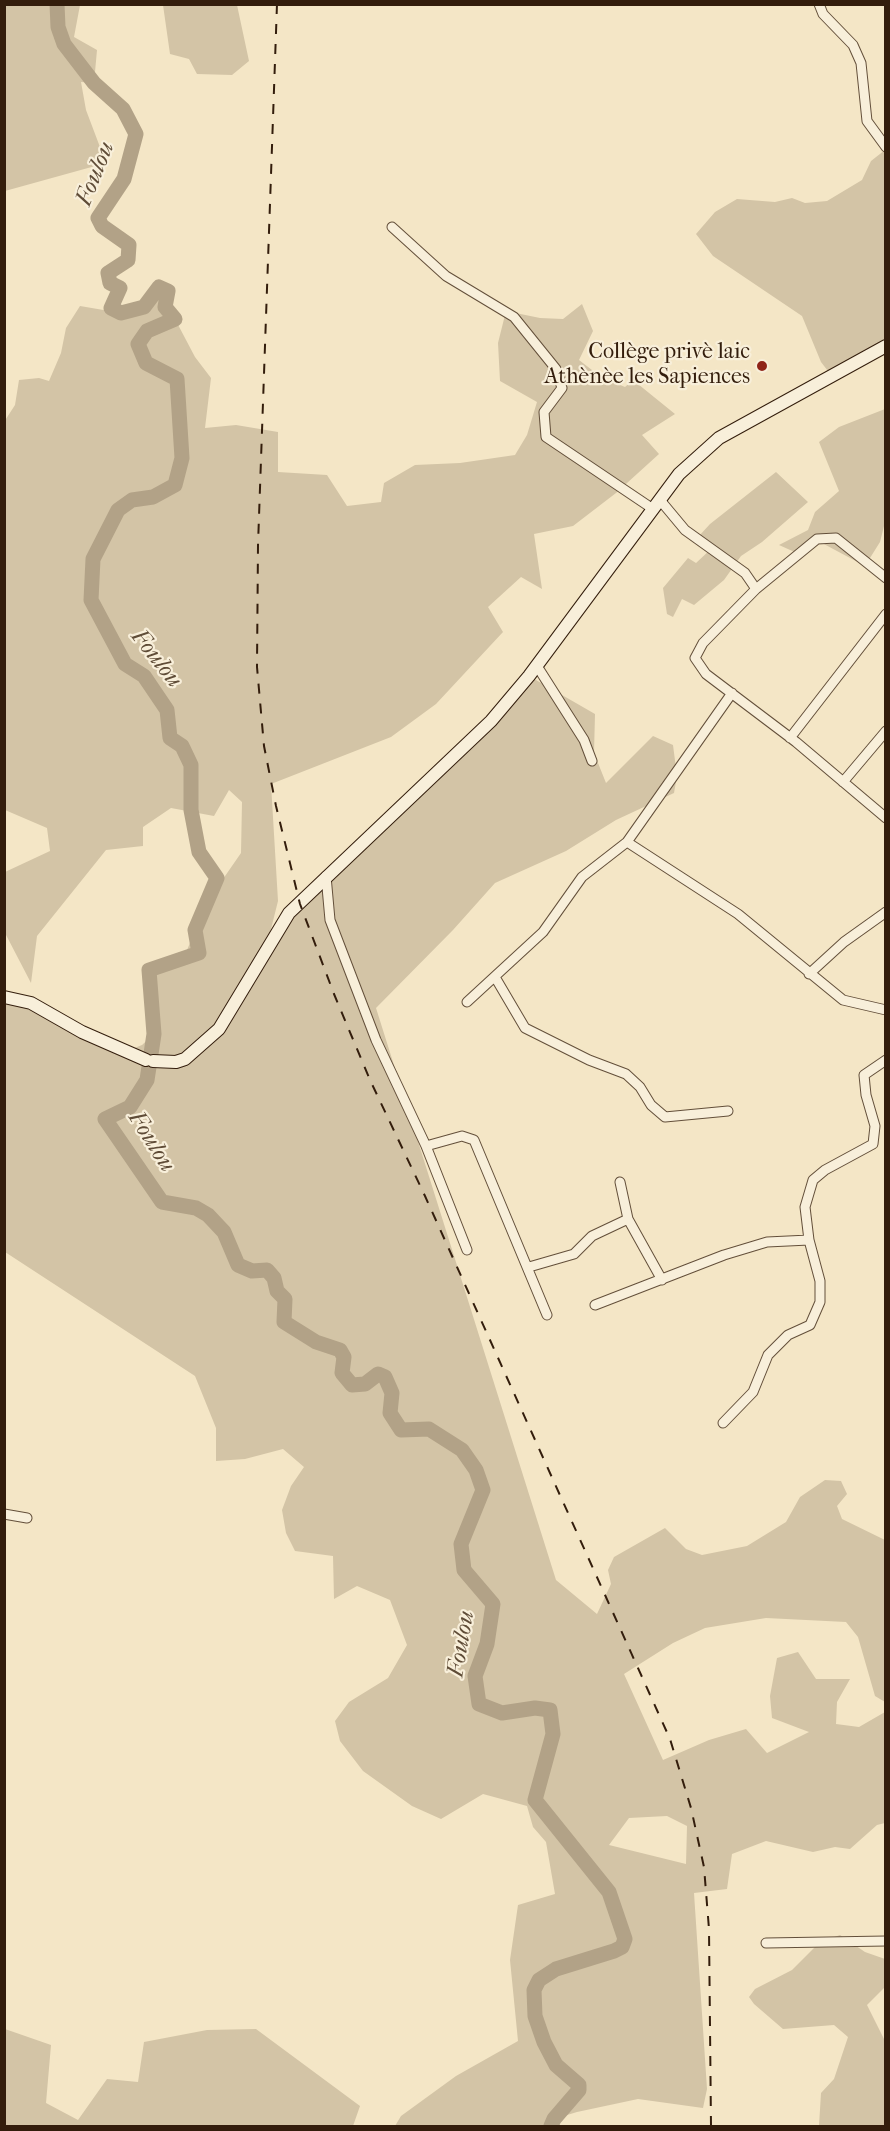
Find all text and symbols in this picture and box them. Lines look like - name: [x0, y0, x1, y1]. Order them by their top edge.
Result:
- water label: Foulou: [70, 138, 122, 210]
- place label: Collège privè laic Athènèe les Sapiences: [544, 340, 750, 392]
- marker: Collège privè laic Athènèe les Sapiences: [755, 359, 769, 373]
- water label: Foulou: [124, 624, 188, 694]
- water label: Foulou: [121, 1106, 181, 1178]
- water label: Foulou: [442, 1609, 482, 1679]

